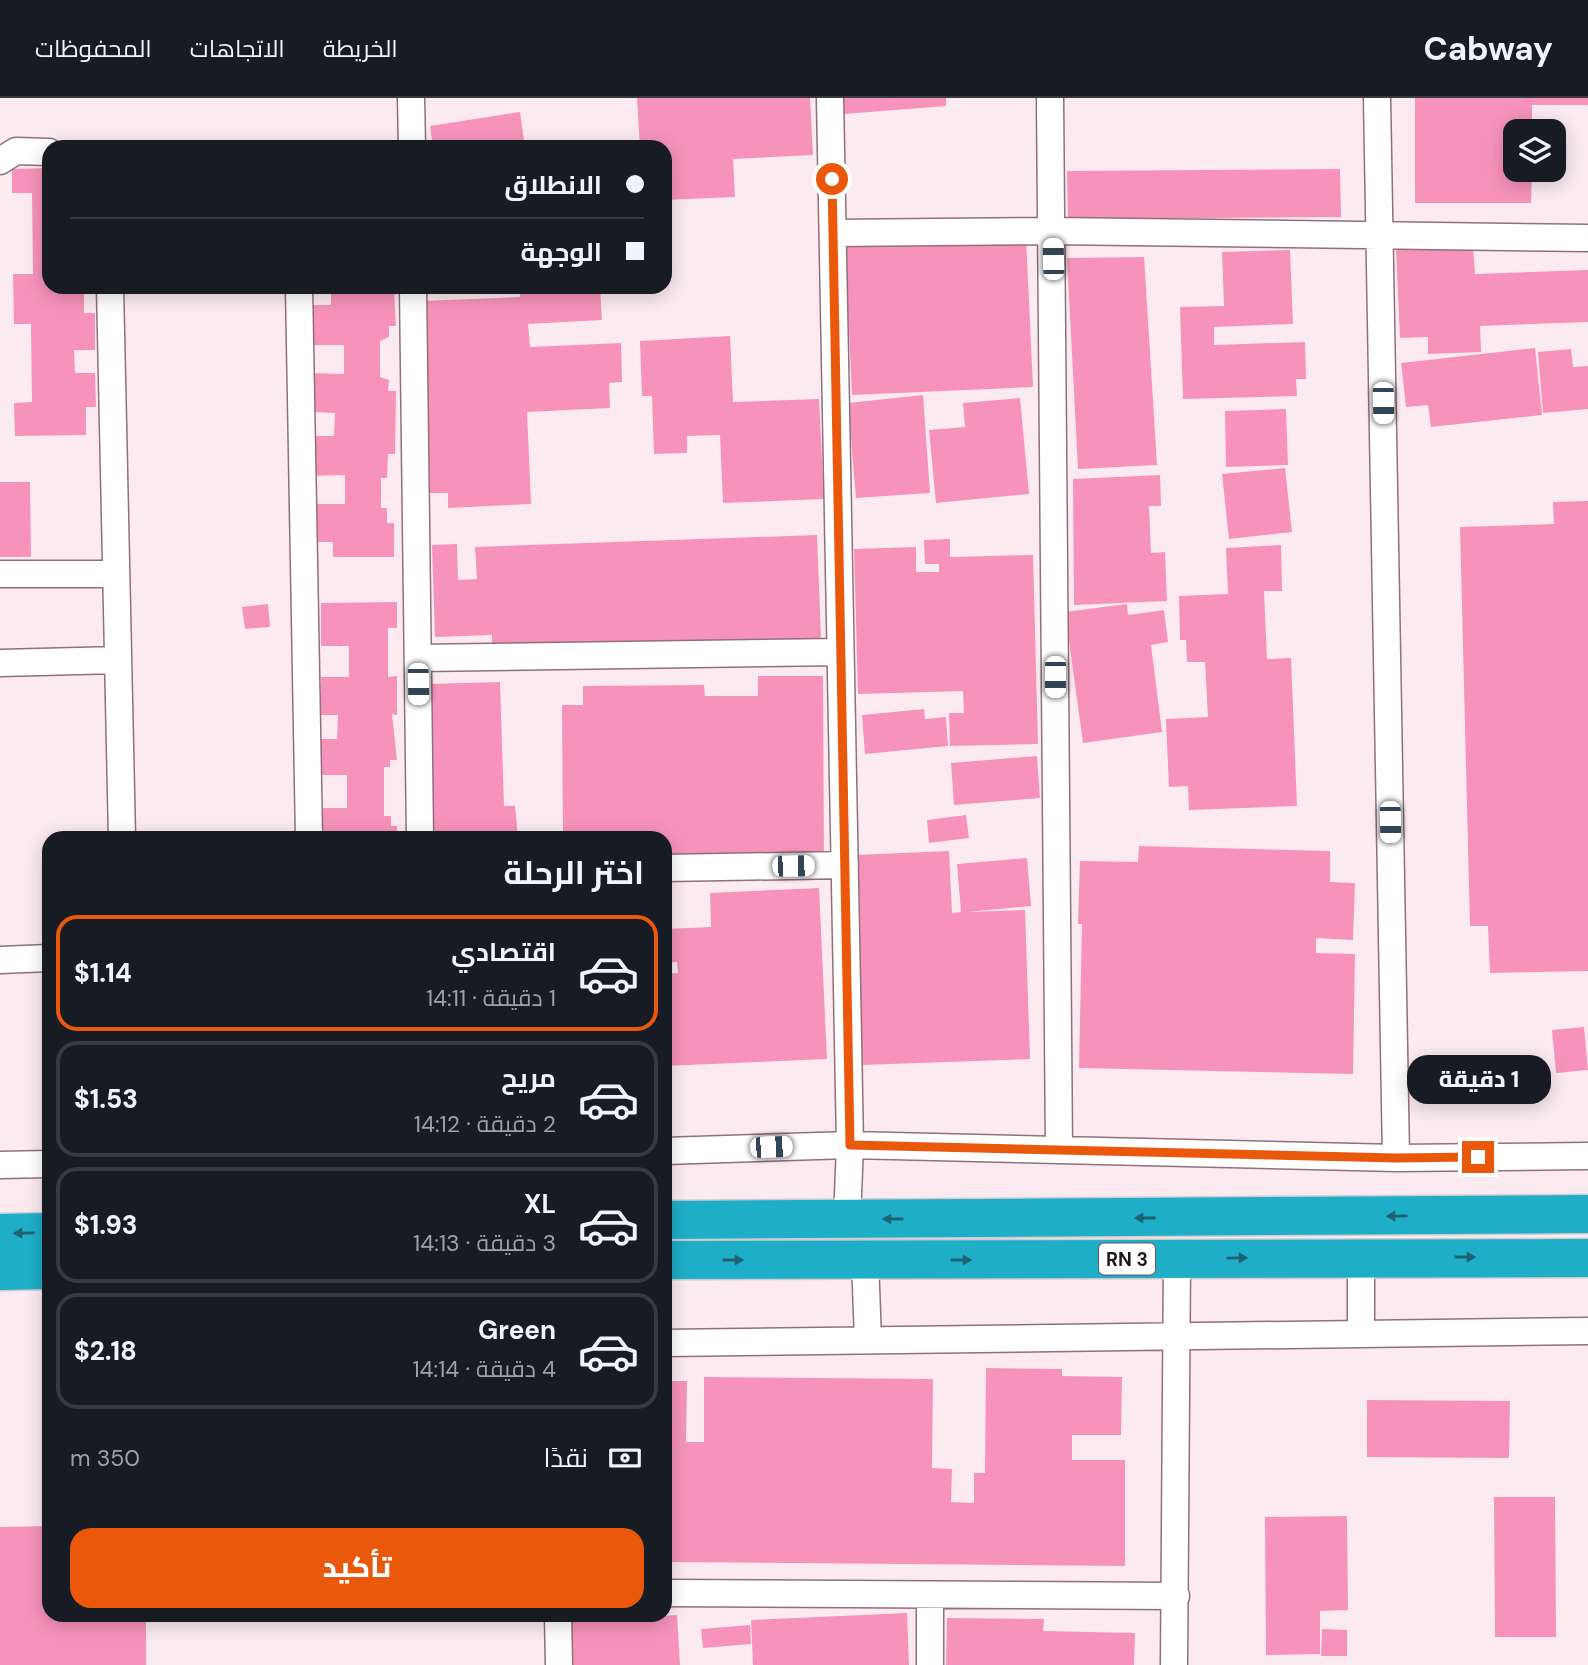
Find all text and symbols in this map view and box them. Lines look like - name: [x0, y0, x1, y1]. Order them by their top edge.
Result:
- text: Cabway: [1423, 27, 1553, 70]
- text: المحفوظات: [35, 33, 152, 64]
- text: الاتجاهات: [190, 33, 285, 64]
- text: الخريطة: [323, 33, 398, 64]
- map controls: [1503, 119, 1566, 182]
- button: layers: [1503, 119, 1566, 182]
- route start: [816, 163, 848, 195]
- text: الانطلاق: [504, 168, 602, 202]
- text: الوجهة: [521, 235, 602, 269]
- car: [1043, 238, 1064, 280]
- car: [1373, 382, 1394, 424]
- car: [1045, 656, 1066, 698]
- car: [408, 663, 429, 705]
- car: [1380, 801, 1401, 843]
- text: اختر الرحلة: [503, 852, 644, 894]
- car: [772, 855, 815, 877]
- text: اقتصادي: [451, 935, 556, 969]
- icon: car: [577, 942, 640, 1005]
- text: $1.14: [74, 956, 132, 990]
- text: 1 دقيقة · 14:11: [426, 983, 556, 1013]
- callout: 1 دقيقة: [1406, 1056, 1550, 1104]
- text: مريح: [501, 1061, 556, 1095]
- text: 1 دقيقة: [1439, 1064, 1519, 1094]
- icon: car: [577, 1068, 640, 1131]
- text: $1.53: [74, 1082, 138, 1116]
- text: 2 دقيقة · 14:12: [414, 1109, 556, 1139]
- car: [750, 1136, 793, 1158]
- route end: [1462, 1141, 1494, 1173]
- text: XL: [524, 1187, 556, 1221]
- icon: car: [577, 1194, 640, 1257]
- text: $1.93: [74, 1208, 137, 1242]
- one-way arrow: [1386, 1210, 1408, 1222]
- one-way arrow: [1134, 1212, 1156, 1223]
- one-way arrow: [882, 1213, 904, 1225]
- one-way arrow: [13, 1227, 35, 1239]
- text: 3 دقيقة · 14:13: [413, 1228, 556, 1258]
- road number: RN 3: [1099, 1244, 1155, 1274]
- one-way arrow: [1454, 1251, 1476, 1263]
- one-way arrow: [1226, 1253, 1248, 1264]
- one-way arrow: [722, 1254, 744, 1266]
- one-way arrow: [950, 1254, 972, 1266]
- text: Green: [478, 1313, 556, 1347]
- icon: car: [577, 1320, 640, 1383]
- text: $2.18: [74, 1334, 137, 1368]
- text: 4 دقيقة · 14:14: [412, 1354, 556, 1384]
- icon: cash: [606, 1439, 644, 1477]
- text: نقدًا: [544, 1441, 588, 1475]
- text: 350 m: [70, 1443, 140, 1473]
- button: تأكيد: [70, 1528, 644, 1608]

